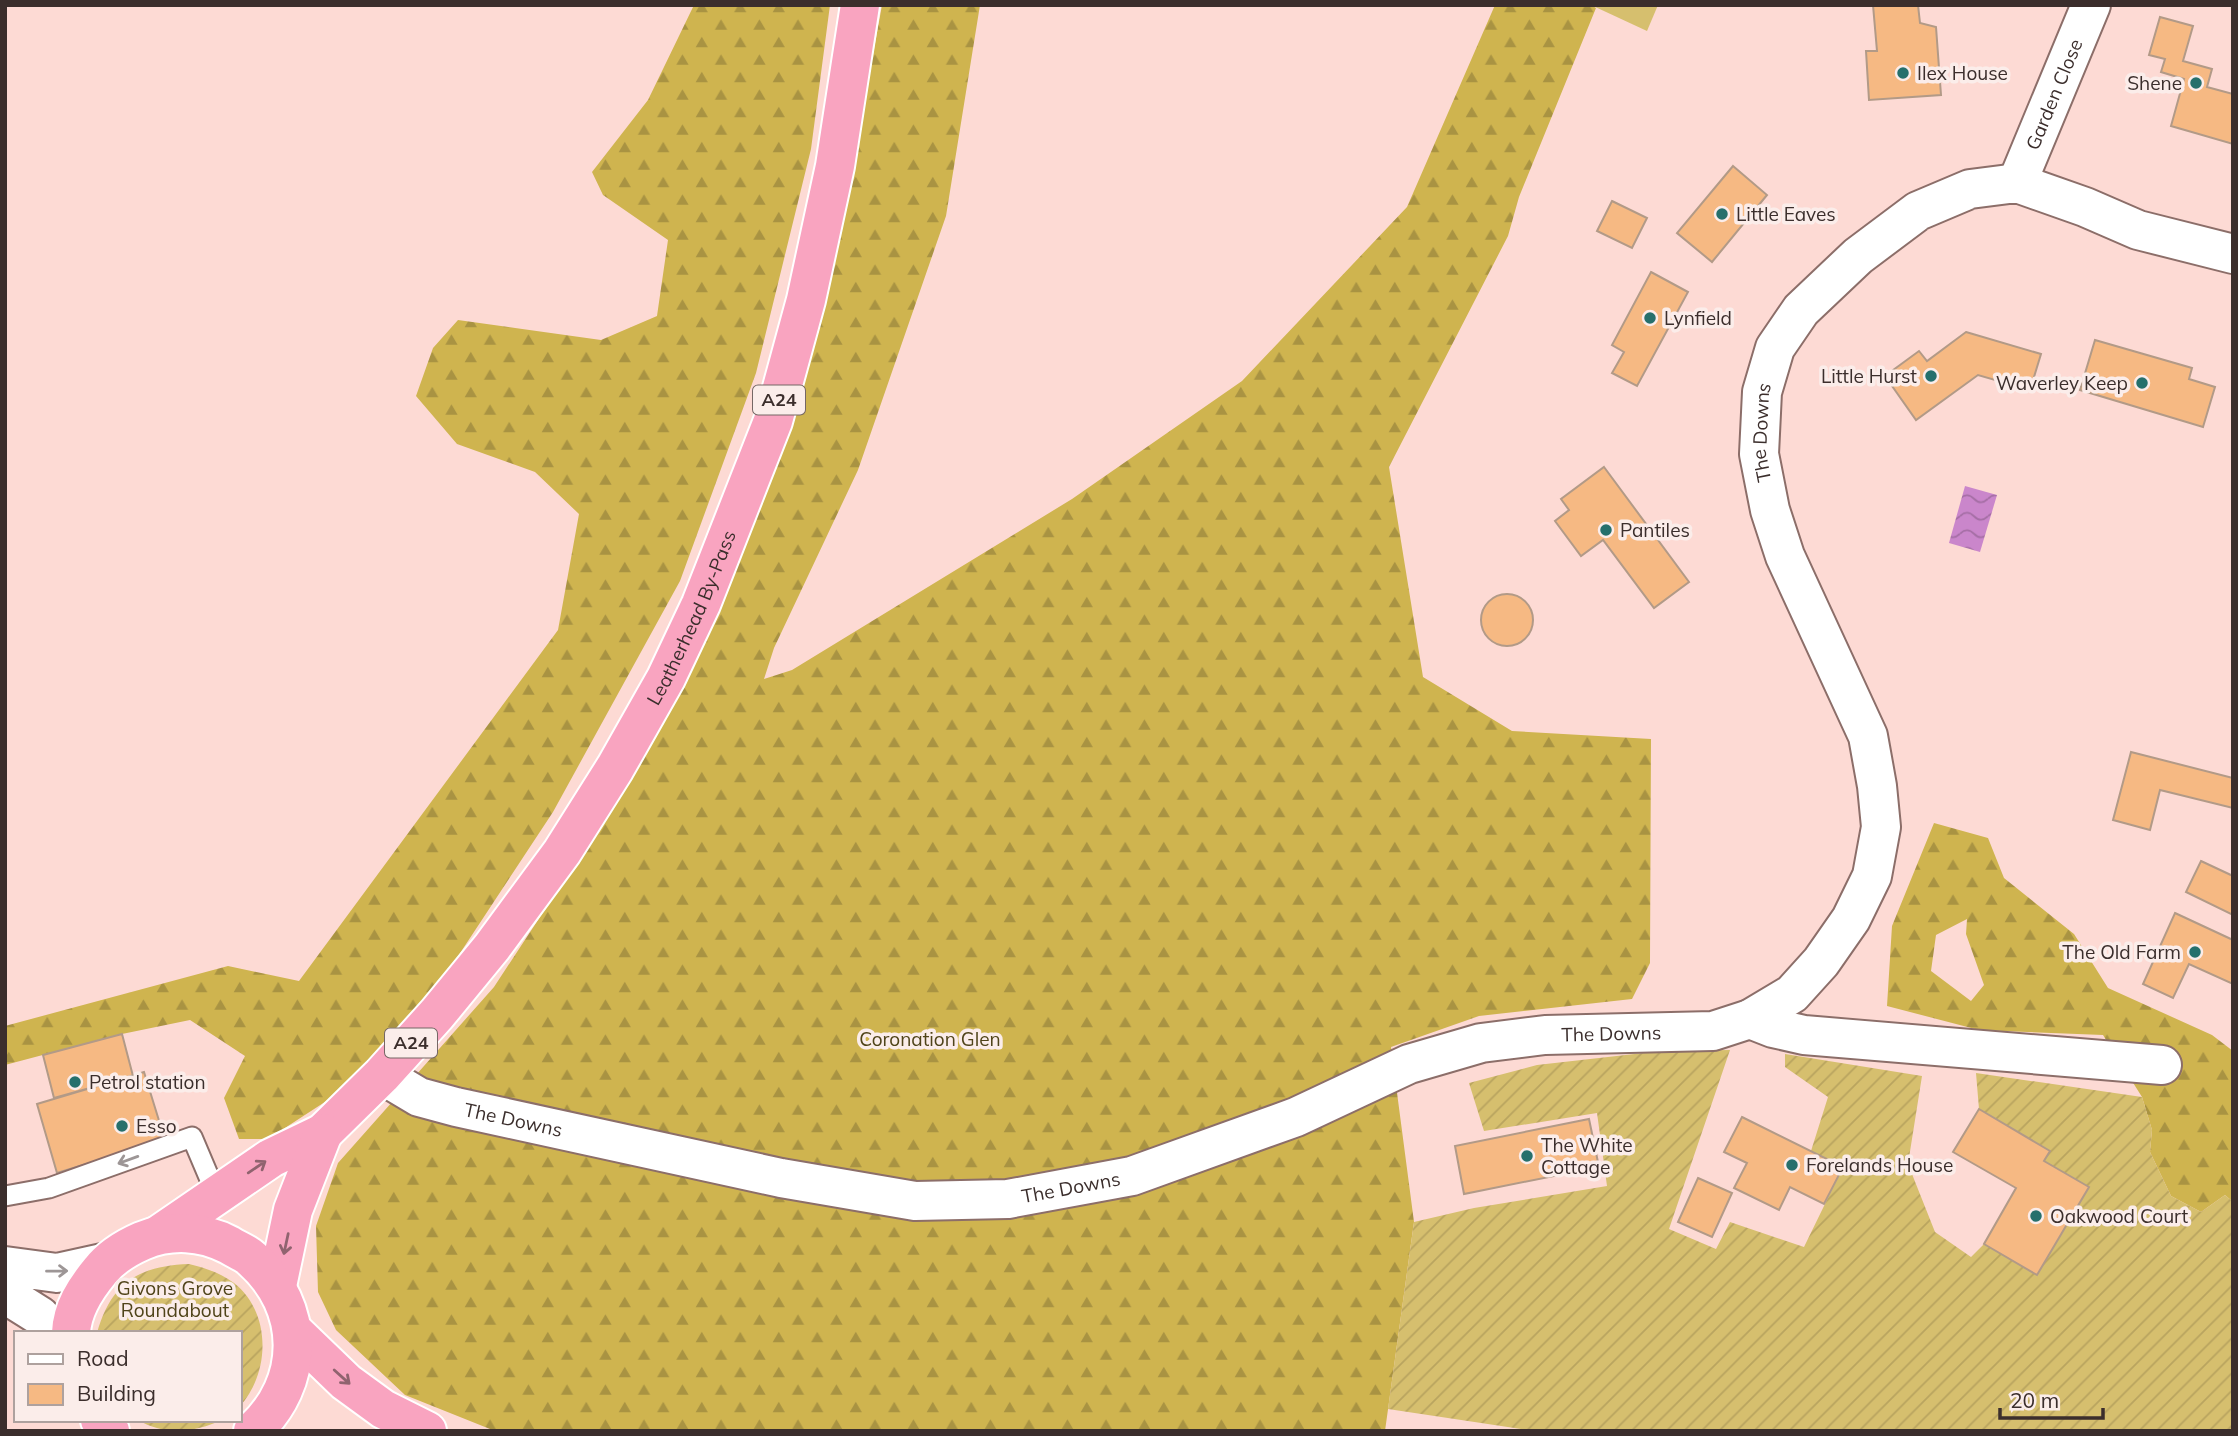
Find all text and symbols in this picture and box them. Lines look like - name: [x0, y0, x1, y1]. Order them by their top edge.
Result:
- street label: Garden Close: [2020, 35, 2088, 153]
- place label: Ilex House: [1917, 61, 2008, 85]
- marker: Ilex House: [1895, 65, 1911, 81]
- place label: Shene: [2127, 71, 2182, 95]
- marker: Shene: [2188, 75, 2204, 91]
- place label: Little Eaves: [1736, 202, 1836, 226]
- marker: Little Eaves: [1714, 206, 1730, 222]
- place label: Lynfield: [1664, 306, 1732, 330]
- marker: Lynfield: [1642, 310, 1658, 326]
- place label: Little Hurst: [1821, 364, 1917, 388]
- marker: Little Hurst: [1923, 368, 1939, 384]
- place label: Waverley Keep: [1996, 371, 2128, 395]
- marker: Waverley Keep: [2134, 375, 2150, 391]
- street label: The Downs: [1746, 380, 1776, 484]
- road number: A24: [753, 386, 805, 414]
- place label: Pantiles: [1620, 518, 1690, 542]
- marker: Pantiles: [1598, 522, 1614, 538]
- street label: Leatherhead By-Pass: [641, 527, 741, 709]
- place label: The Old Farm: [2062, 940, 2181, 964]
- marker: The Old Farm: [2187, 944, 2203, 960]
- street label: The Downs: [1561, 1020, 1661, 1047]
- park label: Coronation Glen: [859, 1027, 1001, 1051]
- road number: A24: [385, 1028, 437, 1058]
- place label: Petrol station: [89, 1070, 206, 1094]
- marker: Petrol station: [67, 1074, 83, 1090]
- street label: The Downs: [462, 1097, 565, 1142]
- place label: Esso: [136, 1114, 177, 1138]
- marker: Esso: [114, 1118, 130, 1134]
- place label: The White Cottage: [1541, 1133, 1633, 1179]
- marker: The White Cottage: [1519, 1148, 1535, 1164]
- place label: Forelands House: [1806, 1153, 1953, 1177]
- one-way arrow: [118, 1155, 140, 1167]
- marker: Forelands House: [1784, 1157, 1800, 1173]
- one-way arrow: [247, 1160, 266, 1175]
- street label: The Downs: [1020, 1166, 1122, 1208]
- place label: Oakwood Court: [2050, 1204, 2189, 1228]
- marker: Oakwood Court: [2028, 1208, 2044, 1224]
- one-way arrow: [278, 1232, 292, 1255]
- one-way arrow: [45, 1264, 68, 1277]
- park label: Givons Grove Roundabout: [117, 1276, 233, 1322]
- legend: [14, 1331, 242, 1422]
- text: Road: [77, 1345, 128, 1371]
- one-way arrow: [332, 1369, 350, 1385]
- scale bar: [2000, 1376, 2103, 1420]
- text: Building: [77, 1380, 156, 1406]
- text: 20 m: [2010, 1387, 2059, 1413]

